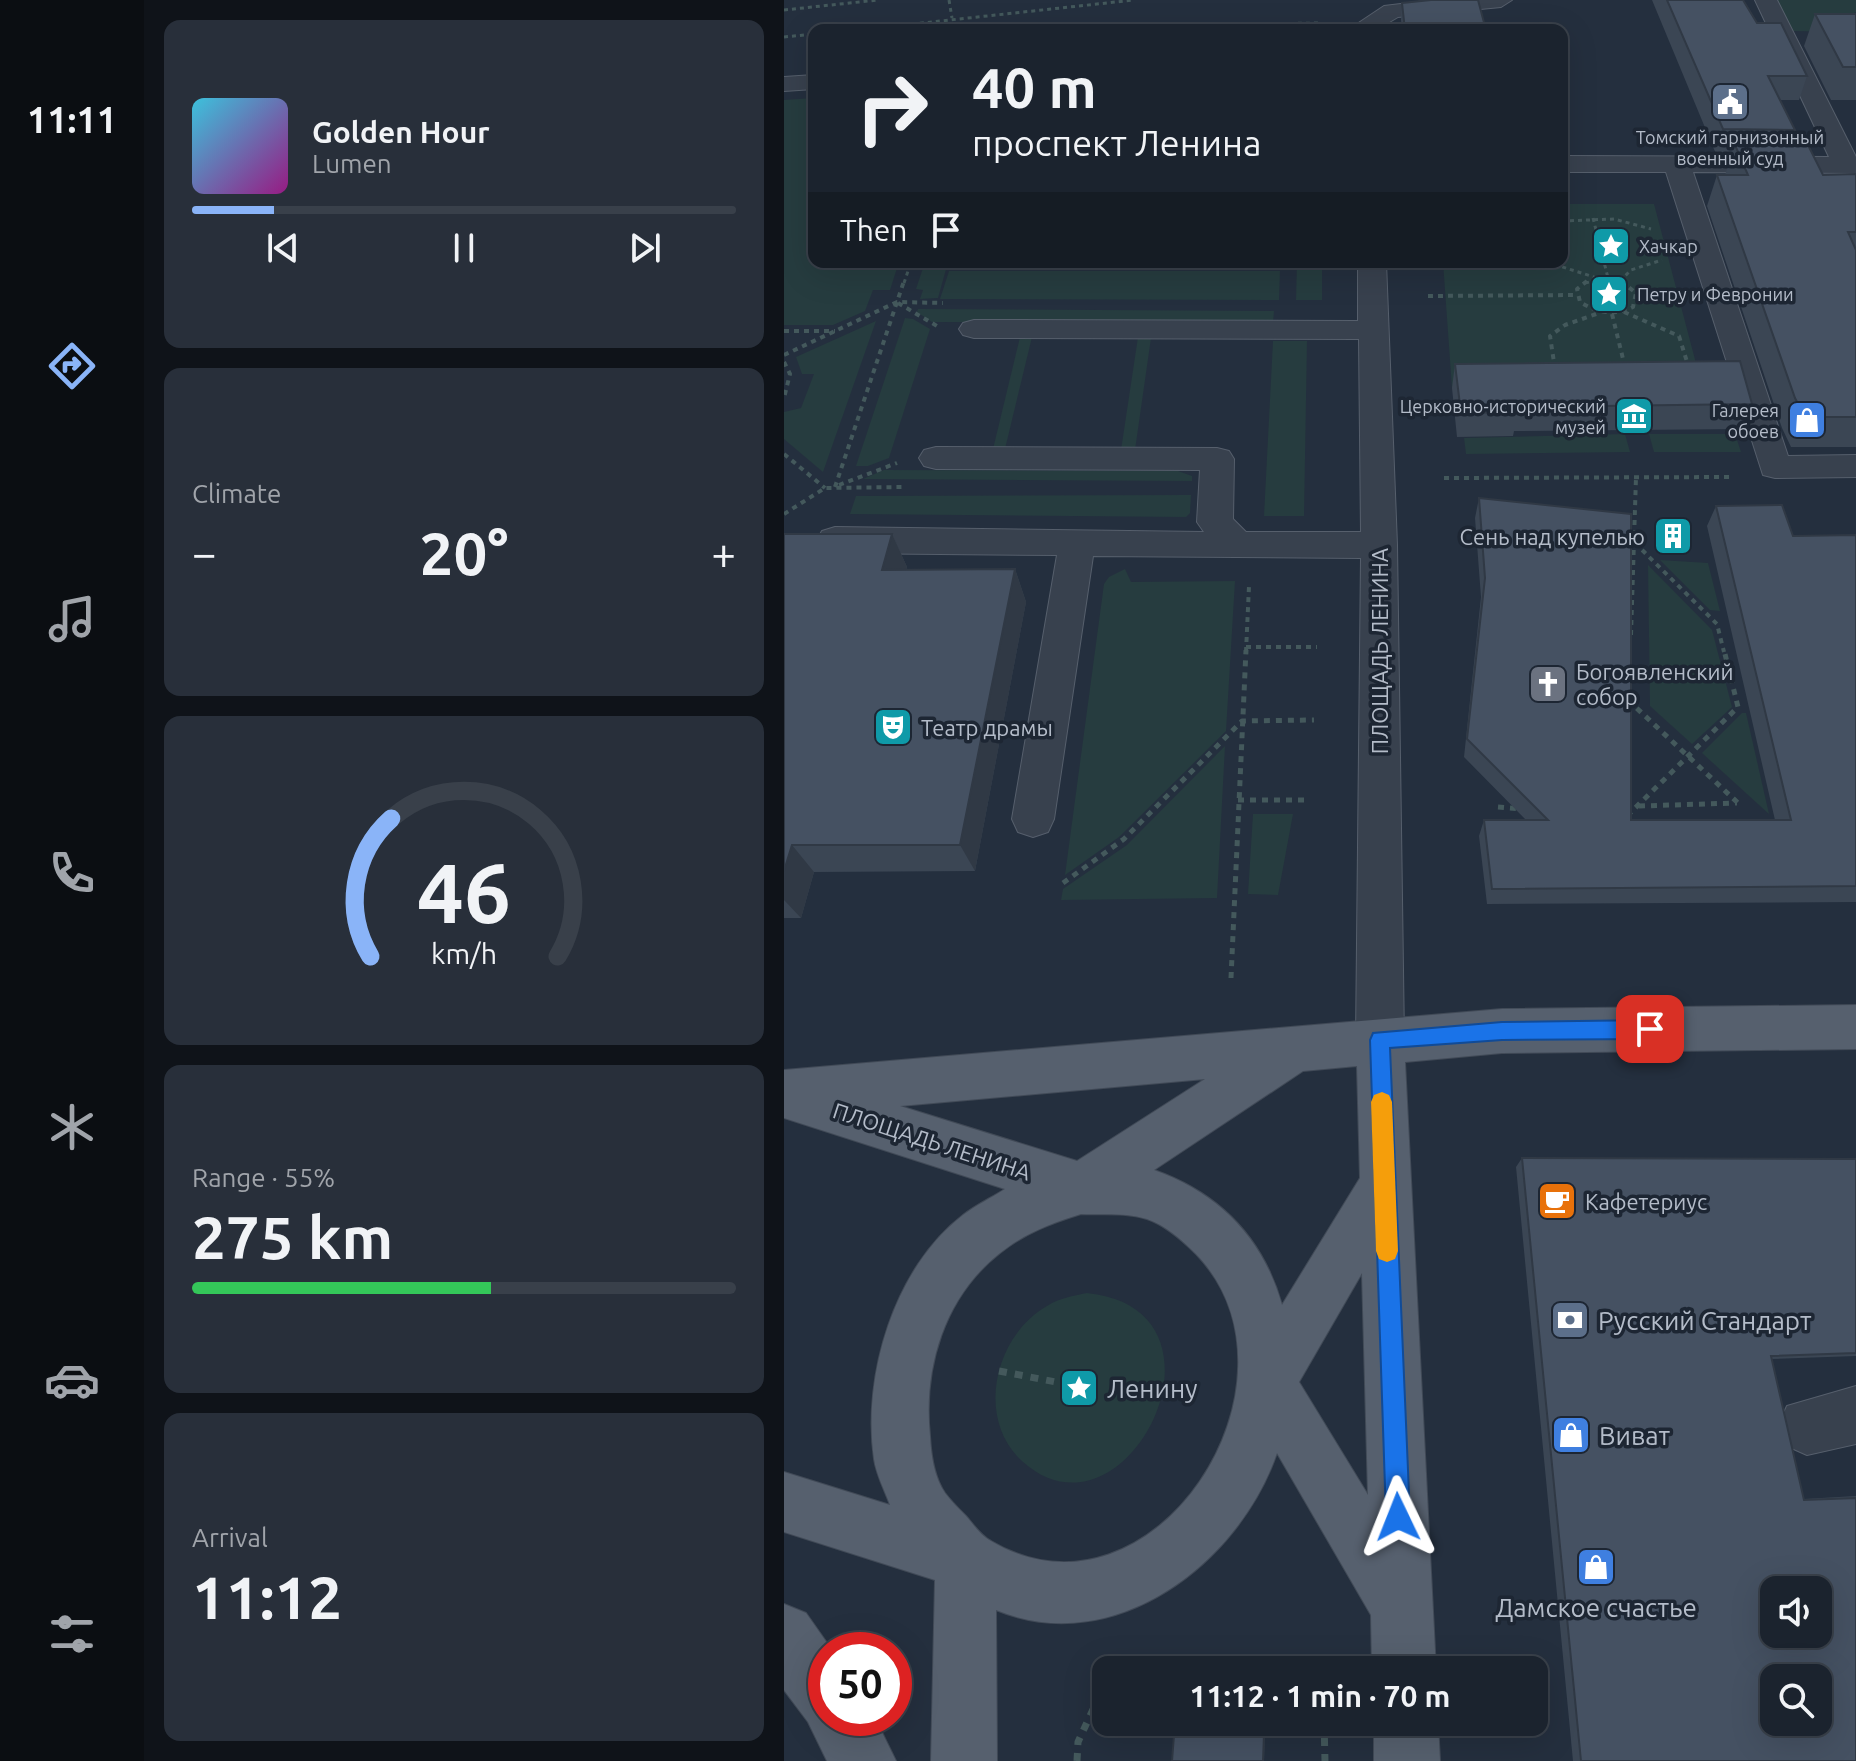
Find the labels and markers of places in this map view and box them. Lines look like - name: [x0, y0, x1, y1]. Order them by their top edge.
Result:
- public building icon: Томский гарнизонный военный суд: [1709, 81, 1751, 123]
- place label: Томский гарнизонный военный суд: [1636, 127, 1824, 168]
- place icon: Хачкар: [1590, 225, 1632, 267]
- place label: Хачкар: [1639, 236, 1698, 256]
- place icon: Петру и Февронии: [1588, 273, 1630, 315]
- place label: Петру и Февронии: [1637, 284, 1794, 304]
- museum icon: Церковно-исторический музей: [1613, 395, 1655, 437]
- place label: Церковно-исторический музей: [1400, 396, 1606, 437]
- shop icon: Галерея обоев: [1786, 399, 1828, 441]
- place label: Галерея обоев: [1712, 400, 1779, 441]
- building icon: Сень над купелью: [1652, 515, 1694, 557]
- place label: Сень над купелью: [1460, 524, 1645, 549]
- place label: Богоявленский собор: [1576, 659, 1734, 709]
- church icon: Богоявленский собор: [1527, 663, 1569, 705]
- theatre icon: Театр драмы: [872, 706, 914, 748]
- place label: Театр драмы: [921, 715, 1053, 740]
- pin: [1616, 995, 1684, 1063]
- cafe icon: Кафетериус: [1536, 1180, 1578, 1222]
- place label: Кафетериус: [1585, 1189, 1707, 1214]
- bank icon: Русский Стандарт: [1549, 1299, 1591, 1341]
- place label: Русский Стандарт: [1598, 1306, 1812, 1335]
- place icon: Ленину: [1058, 1367, 1100, 1409]
- place label: Ленину: [1107, 1374, 1198, 1403]
- shop icon: Виват: [1550, 1414, 1592, 1456]
- place label: Виват: [1599, 1421, 1671, 1450]
- shop icon: Дамское счастье: [1575, 1546, 1617, 1588]
- place label: Дамское счастье: [1495, 1593, 1697, 1622]

